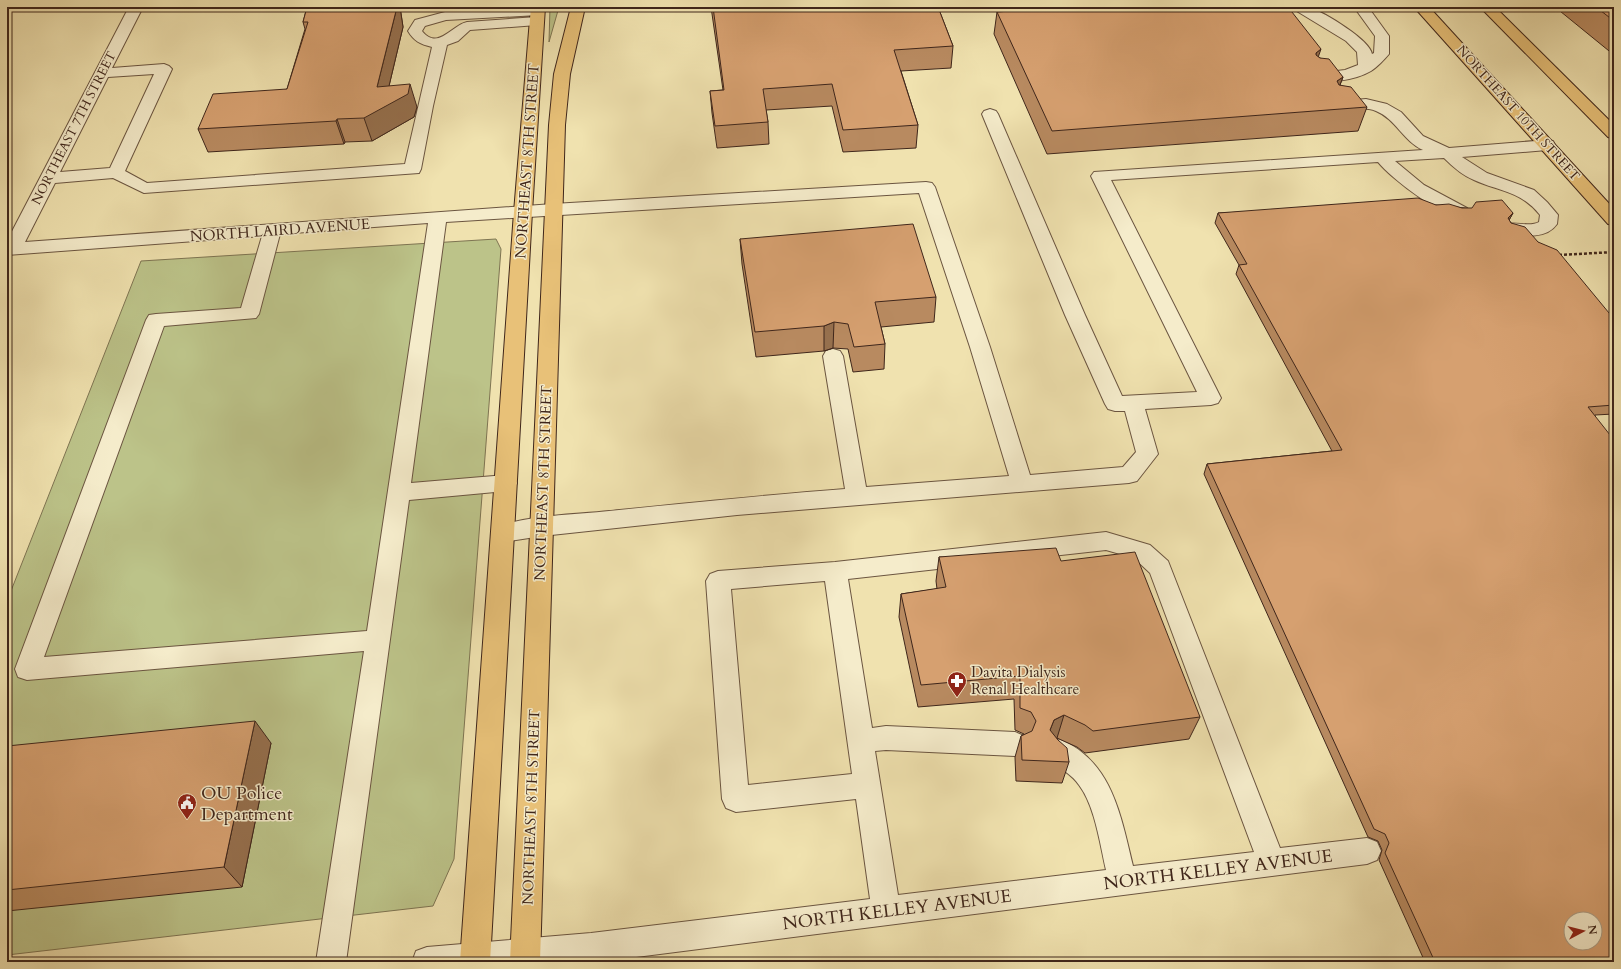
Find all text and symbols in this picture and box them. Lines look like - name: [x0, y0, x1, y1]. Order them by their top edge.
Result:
- street label: NORTHEAST 10TH STREET: [1452, 41, 1584, 185]
- street label: NORTHEAST 7TH STREET: [27, 48, 121, 208]
- street label: NORTHEAST 8TH STREET: [510, 63, 544, 259]
- street label: NORTH LAIRD AVENUE: [189, 214, 371, 246]
- street label: NORTHEAST 8TH STREET: [530, 385, 556, 581]
- place label: Davita Dialysis Renal Healthcare: [971, 662, 1079, 699]
- pharmacy icon: Davita Dialysis Renal Healthcare: [946, 670, 968, 698]
- street label: NORTHEAST 8TH STREET: [518, 709, 544, 905]
- place label: OU Police Department: [201, 781, 293, 827]
- public building icon: OU Police Department: [176, 792, 198, 820]
- street label: NORTH KELLEY AVENUE: [1102, 844, 1334, 896]
- street label: NORTH KELLEY AVENUE: [781, 884, 1013, 936]
- north arrow: [1563, 911, 1603, 951]
- text: N: [1584, 924, 1601, 936]

